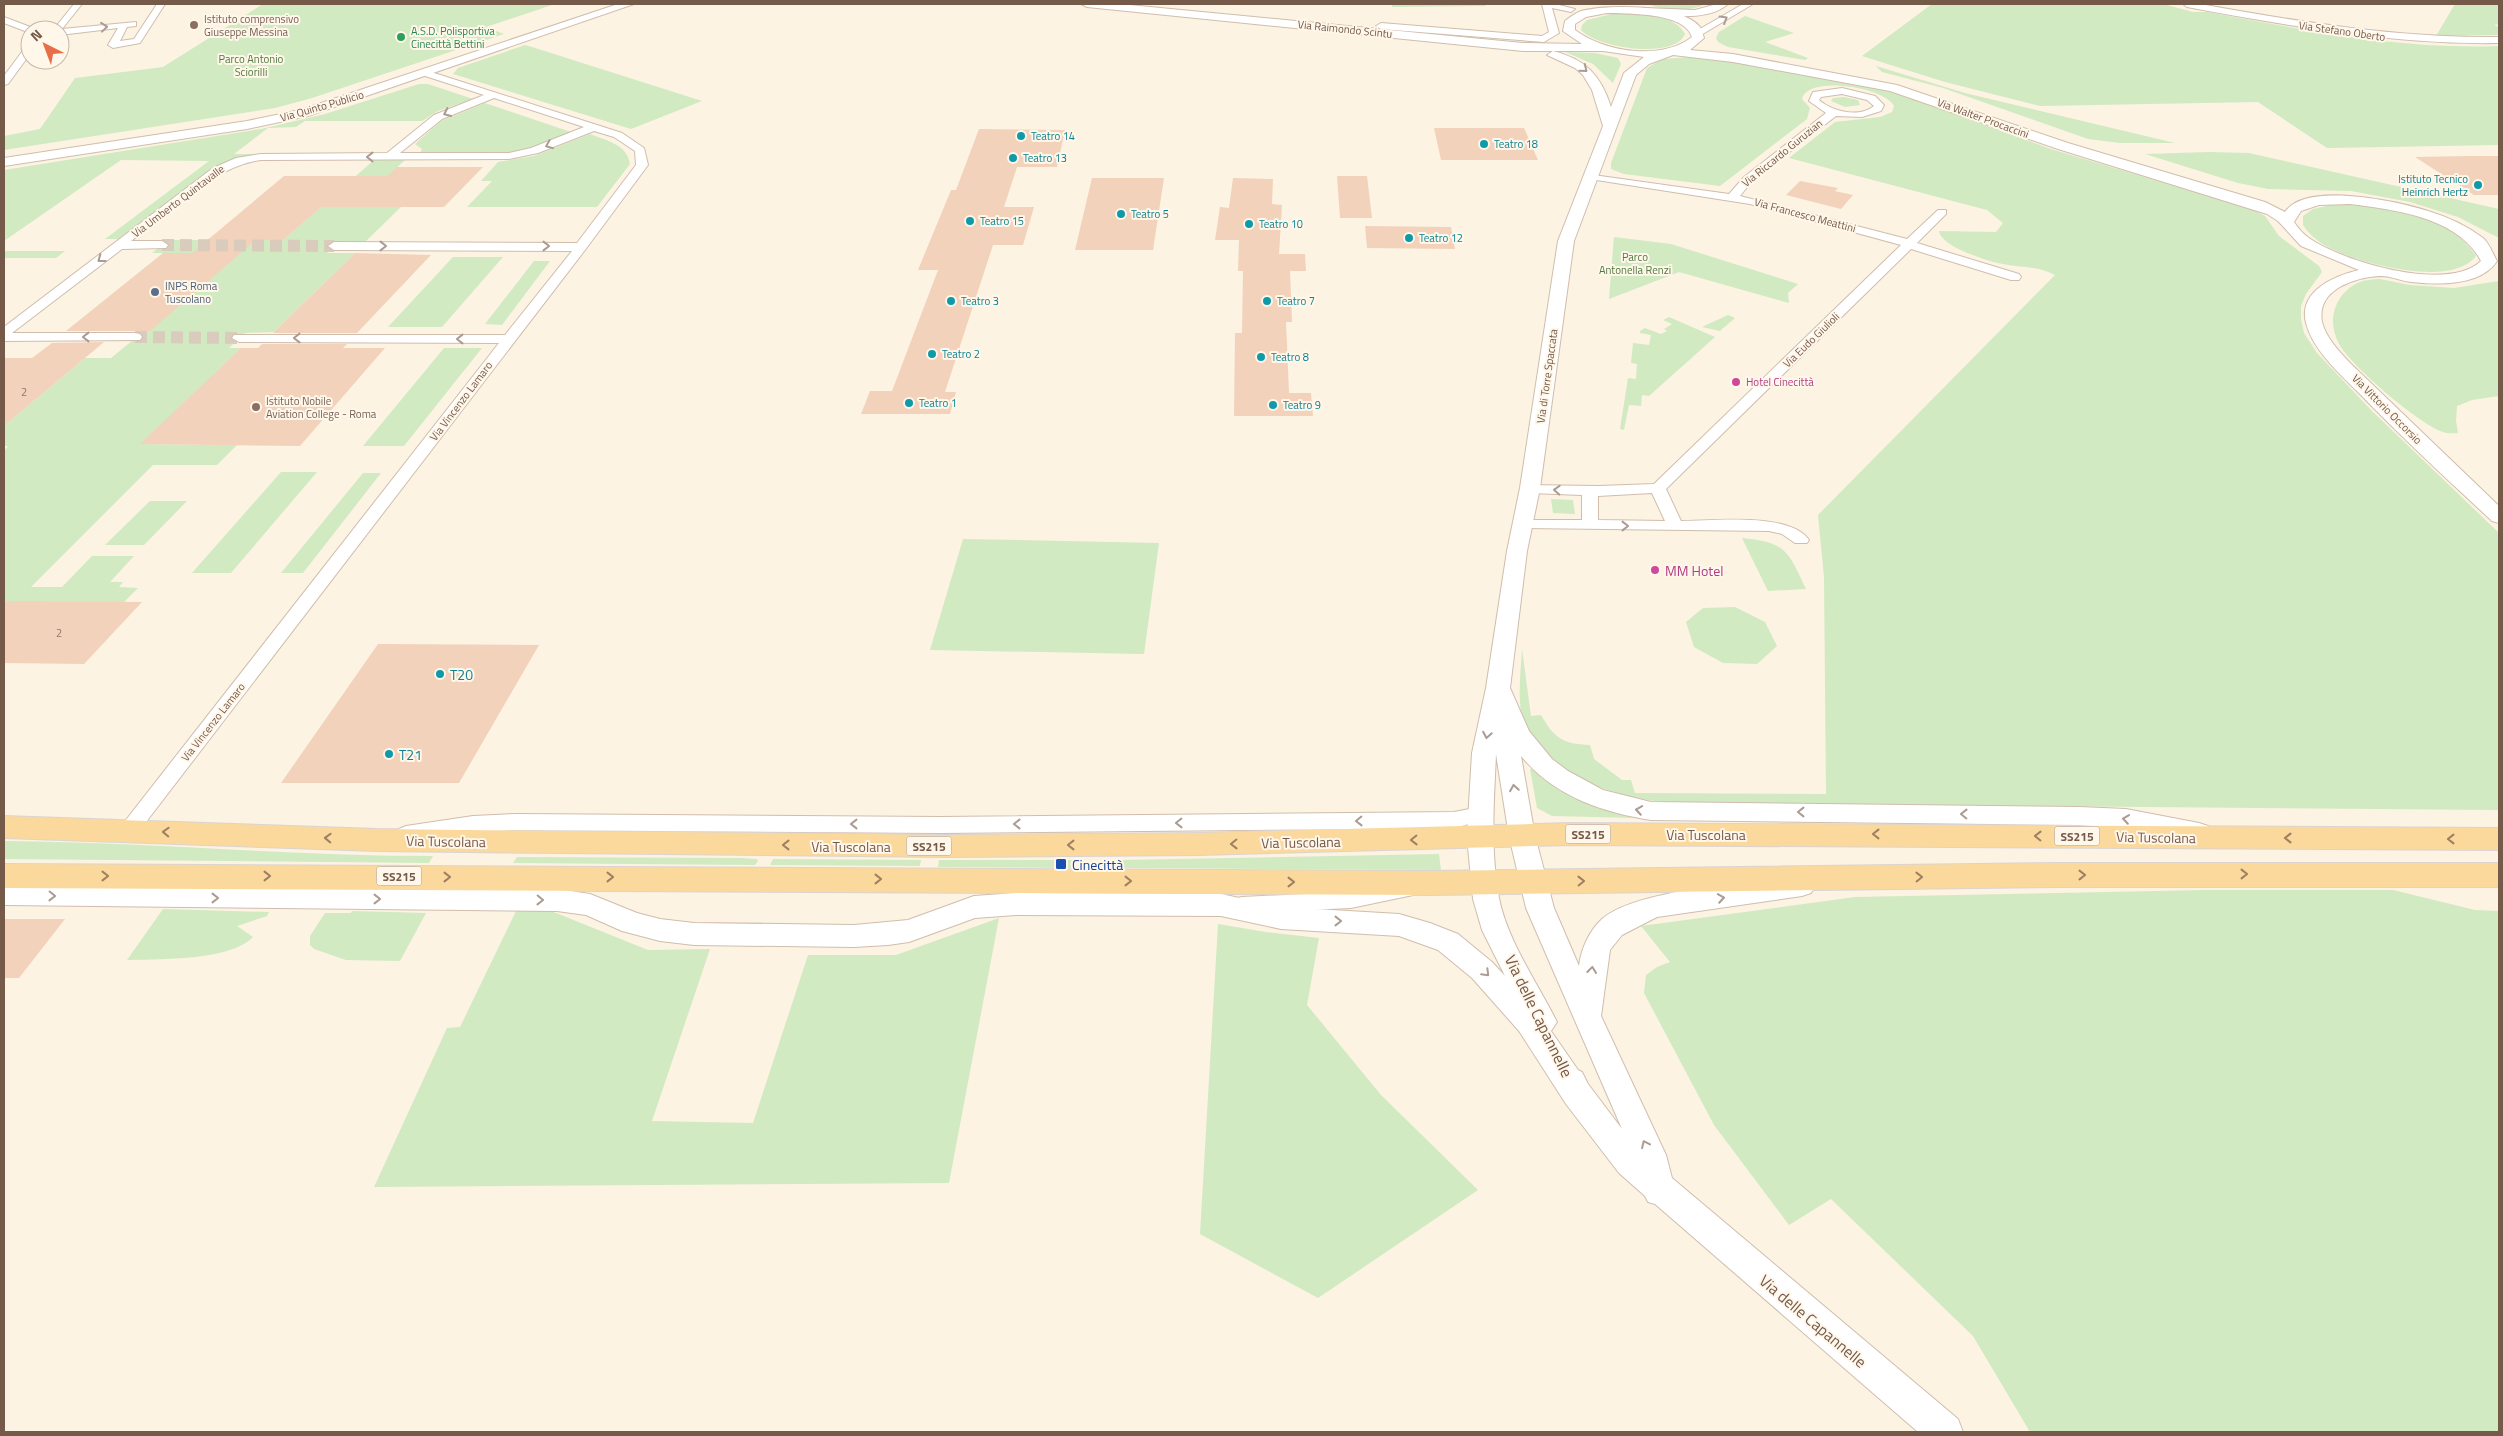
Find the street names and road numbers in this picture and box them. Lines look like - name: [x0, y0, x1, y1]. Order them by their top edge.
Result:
- street label: Via Raimondo Scintu: [1297, 16, 1393, 42]
- street label: Via Stefano Oberto: [2298, 17, 2387, 45]
- street label: Via Quinto Publicio: [278, 86, 366, 126]
- street label: Via Walter Procaccini: [1935, 94, 2031, 142]
- street label: Via Riccardo Guruzian: [1738, 115, 1826, 191]
- street label: Via Umberto Quintavalle: [128, 161, 228, 241]
- street label: Via Francesco Meattini: [1752, 194, 1858, 236]
- street label: Via Eudo Giulioli: [1779, 309, 1843, 371]
- street label: Via di Torre Spaccata: [1532, 327, 1562, 424]
- street label: Via Vincenzo Lamaro: [426, 358, 496, 444]
- street label: Via Vittorio Occorsio: [2348, 370, 2426, 448]
- street label: Via Vincenzo Lamaro: [177, 679, 249, 765]
- road number: SS215: [1566, 824, 1610, 844]
- street label: Via Tuscolana: [1666, 824, 1746, 845]
- road number: SS215: [2054, 826, 2100, 846]
- street label: Via Tuscolana: [2116, 826, 2196, 848]
- street label: Via Tuscolana: [406, 830, 486, 852]
- street label: Via Tuscolana: [1261, 831, 1341, 853]
- street label: Via Tuscolana: [811, 836, 891, 857]
- road number: SS215: [906, 836, 952, 856]
- road number: SS215: [376, 866, 422, 886]
- street label: Via delle Capannelle: [1499, 951, 1579, 1081]
- street label: Via delle Capannelle: [1754, 1269, 1872, 1373]

